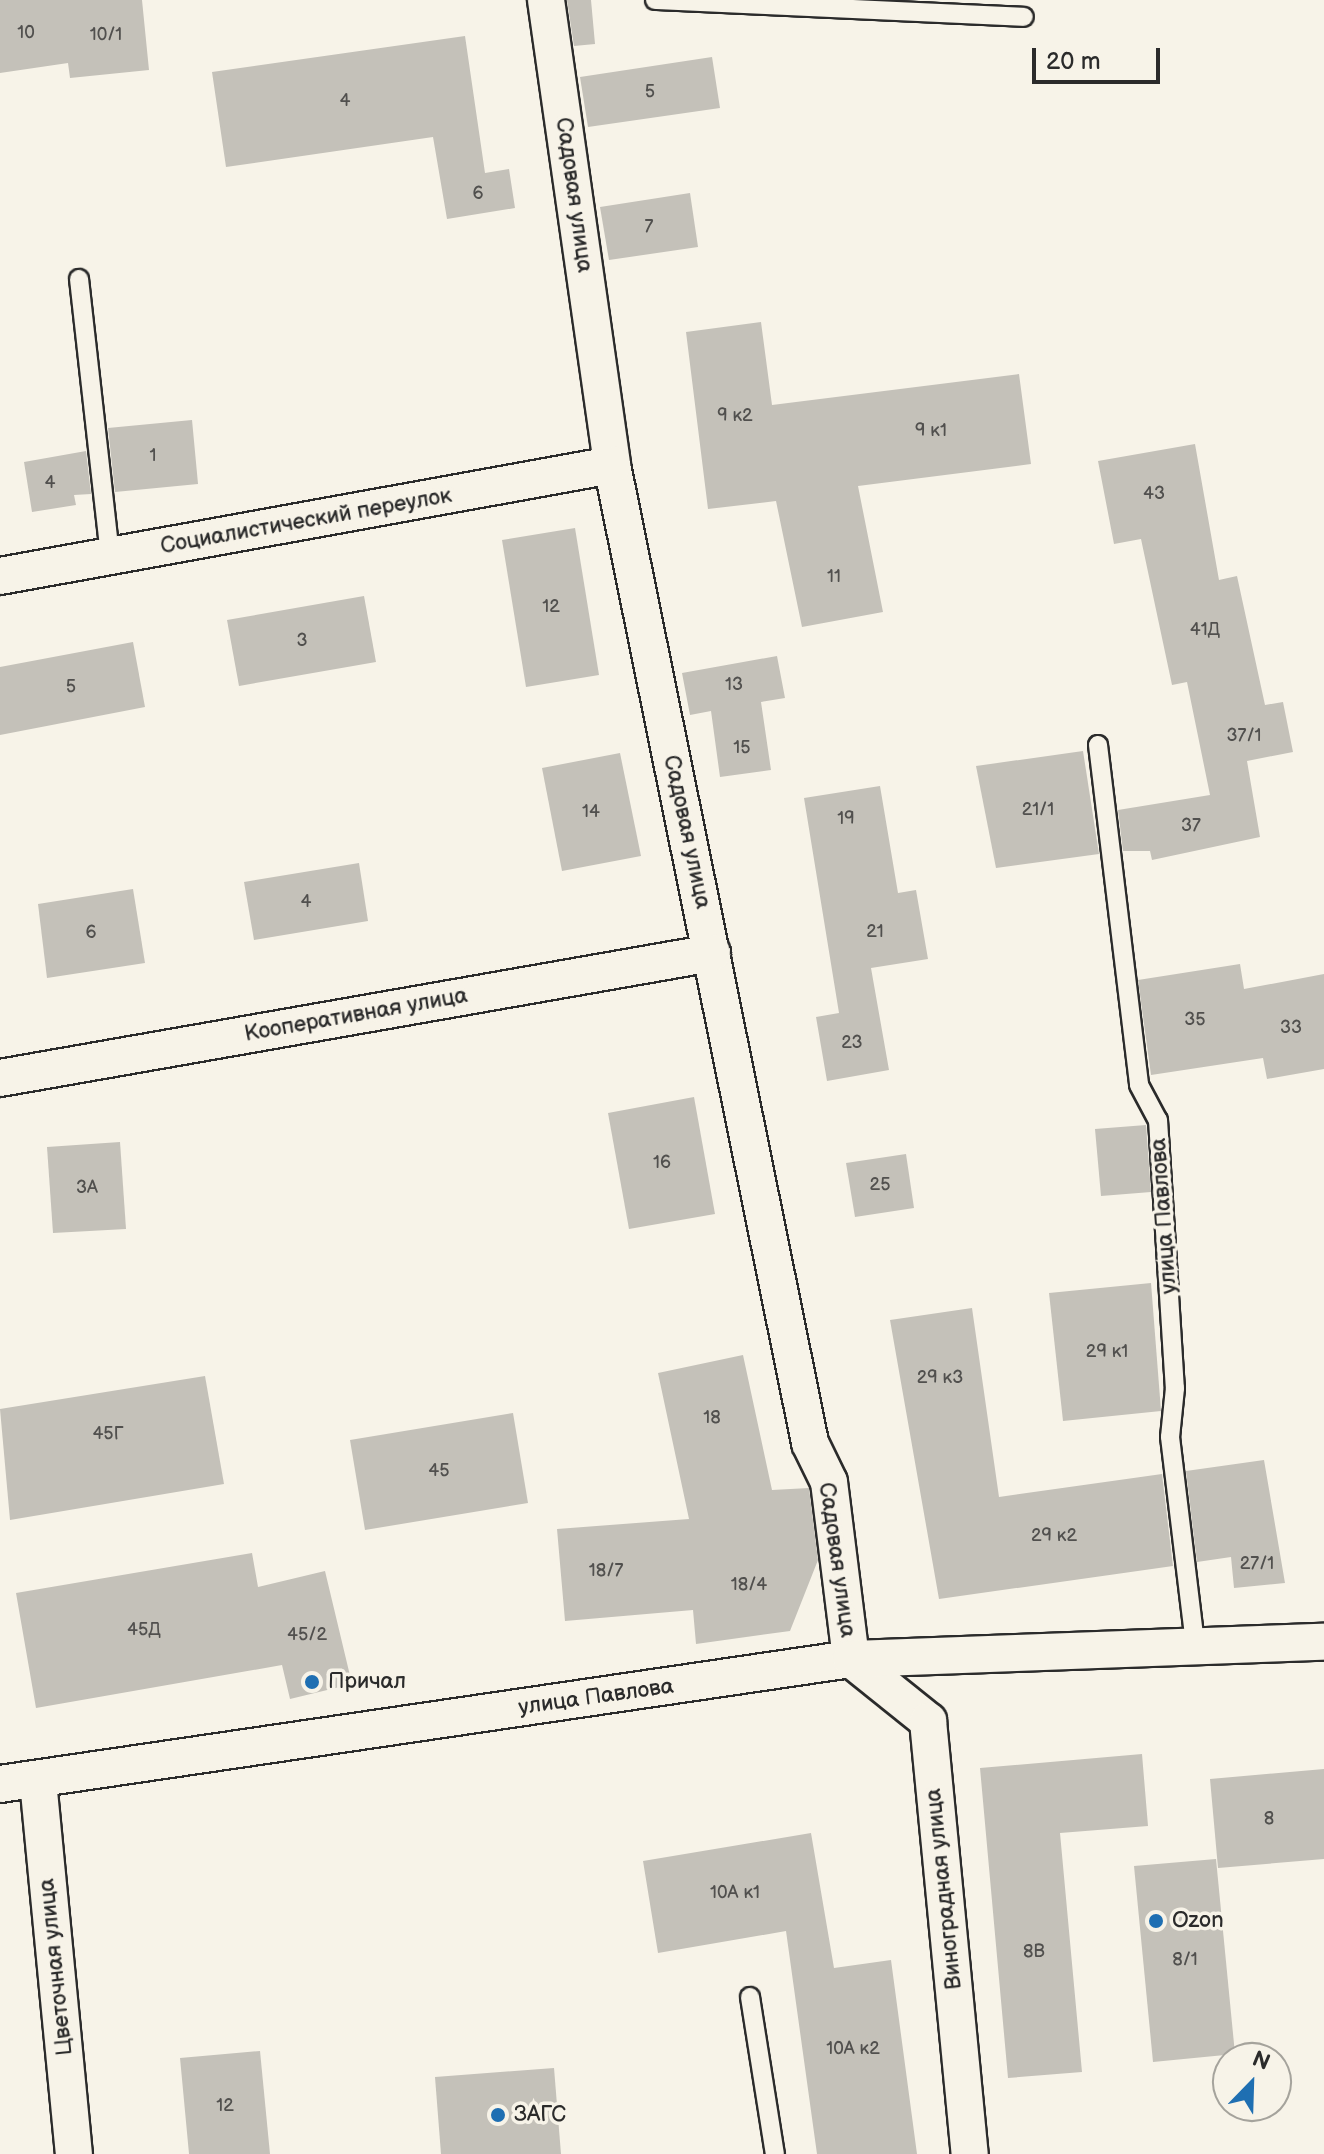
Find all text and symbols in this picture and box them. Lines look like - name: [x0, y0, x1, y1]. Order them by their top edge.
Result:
- house number: 10: [17, 22, 35, 44]
- house number: 10/1: [90, 24, 122, 46]
- scale bar: [1036, 32, 1164, 82]
- text: 20 m: [1046, 47, 1101, 76]
- house number: 5: [645, 81, 655, 103]
- house number: 4: [340, 90, 350, 112]
- street label: Садовая улица: [550, 116, 598, 274]
- house number: 6: [473, 183, 483, 205]
- house number: 7: [645, 216, 653, 238]
- house number: 9 к2: [717, 405, 753, 427]
- house number: 9 к1: [915, 420, 947, 442]
- house number: 1: [150, 445, 156, 467]
- house number: 4: [45, 472, 55, 494]
- street label: Социалистический переулок: [158, 482, 454, 560]
- house number: 43: [1143, 483, 1165, 505]
- house number: 11: [827, 566, 841, 588]
- house number: 12: [542, 596, 560, 618]
- house number: 41Д: [1190, 619, 1220, 641]
- house number: 3: [296, 630, 308, 652]
- house number: 13: [725, 674, 743, 696]
- house number: 5: [66, 676, 76, 698]
- house number: 37/1: [1226, 725, 1262, 747]
- house number: 15: [733, 737, 751, 759]
- street label: Садовая улица: [658, 753, 716, 911]
- house number: 21/1: [1022, 799, 1054, 821]
- house number: 14: [582, 801, 600, 823]
- house number: 19: [837, 808, 855, 830]
- house number: 37: [1181, 815, 1201, 837]
- house number: 4: [301, 891, 311, 913]
- house number: 21: [866, 921, 884, 943]
- house number: 6: [86, 922, 96, 944]
- street label: Кооперативная улица: [242, 982, 470, 1048]
- house number: 35: [1184, 1009, 1206, 1031]
- house number: 33: [1280, 1017, 1302, 1039]
- house number: 23: [841, 1032, 863, 1054]
- street label: улица Павлова: [1145, 1137, 1183, 1295]
- house number: 16: [653, 1152, 671, 1174]
- house number: 25: [870, 1174, 890, 1196]
- house number: 3А: [76, 1177, 98, 1199]
- house number: 29 к1: [1086, 1341, 1128, 1363]
- house number: 29 к3: [917, 1367, 963, 1389]
- house number: 18: [703, 1407, 721, 1429]
- house number: 45Г: [92, 1423, 124, 1445]
- house number: 45: [428, 1460, 450, 1482]
- street label: Садовая улица: [813, 1481, 861, 1639]
- house number: 29 к2: [1031, 1525, 1077, 1547]
- house number: 27/1: [1240, 1553, 1274, 1575]
- house number: 18/7: [589, 1560, 623, 1582]
- house number: 18/4: [731, 1574, 767, 1596]
- house number: 45Д: [127, 1619, 161, 1641]
- house number: 45/2: [287, 1624, 327, 1646]
- place label: Причал: [328, 1669, 406, 1695]
- marker: Причал: [303, 1673, 321, 1691]
- street label: улица Павлова: [517, 1673, 675, 1721]
- street label: Виноградная улица: [920, 1787, 968, 1991]
- house number: 8: [1264, 1808, 1274, 1830]
- street label: Цветочная улица: [34, 1877, 78, 2057]
- house number: 10А к1: [710, 1882, 760, 1904]
- place label: Ozon: [1172, 1908, 1224, 1934]
- marker: Ozon: [1147, 1912, 1165, 1930]
- house number: 8В: [1023, 1941, 1045, 1963]
- house number: 8/1: [1172, 1949, 1198, 1971]
- house number: 10А к2: [826, 2038, 880, 2060]
- north arrow: [1212, 2042, 1292, 2122]
- text: N: [1248, 2046, 1274, 2077]
- house number: 12: [216, 2095, 234, 2117]
- place label: ЗАГС: [514, 2102, 566, 2128]
- marker: ЗАГС: [489, 2106, 507, 2124]

